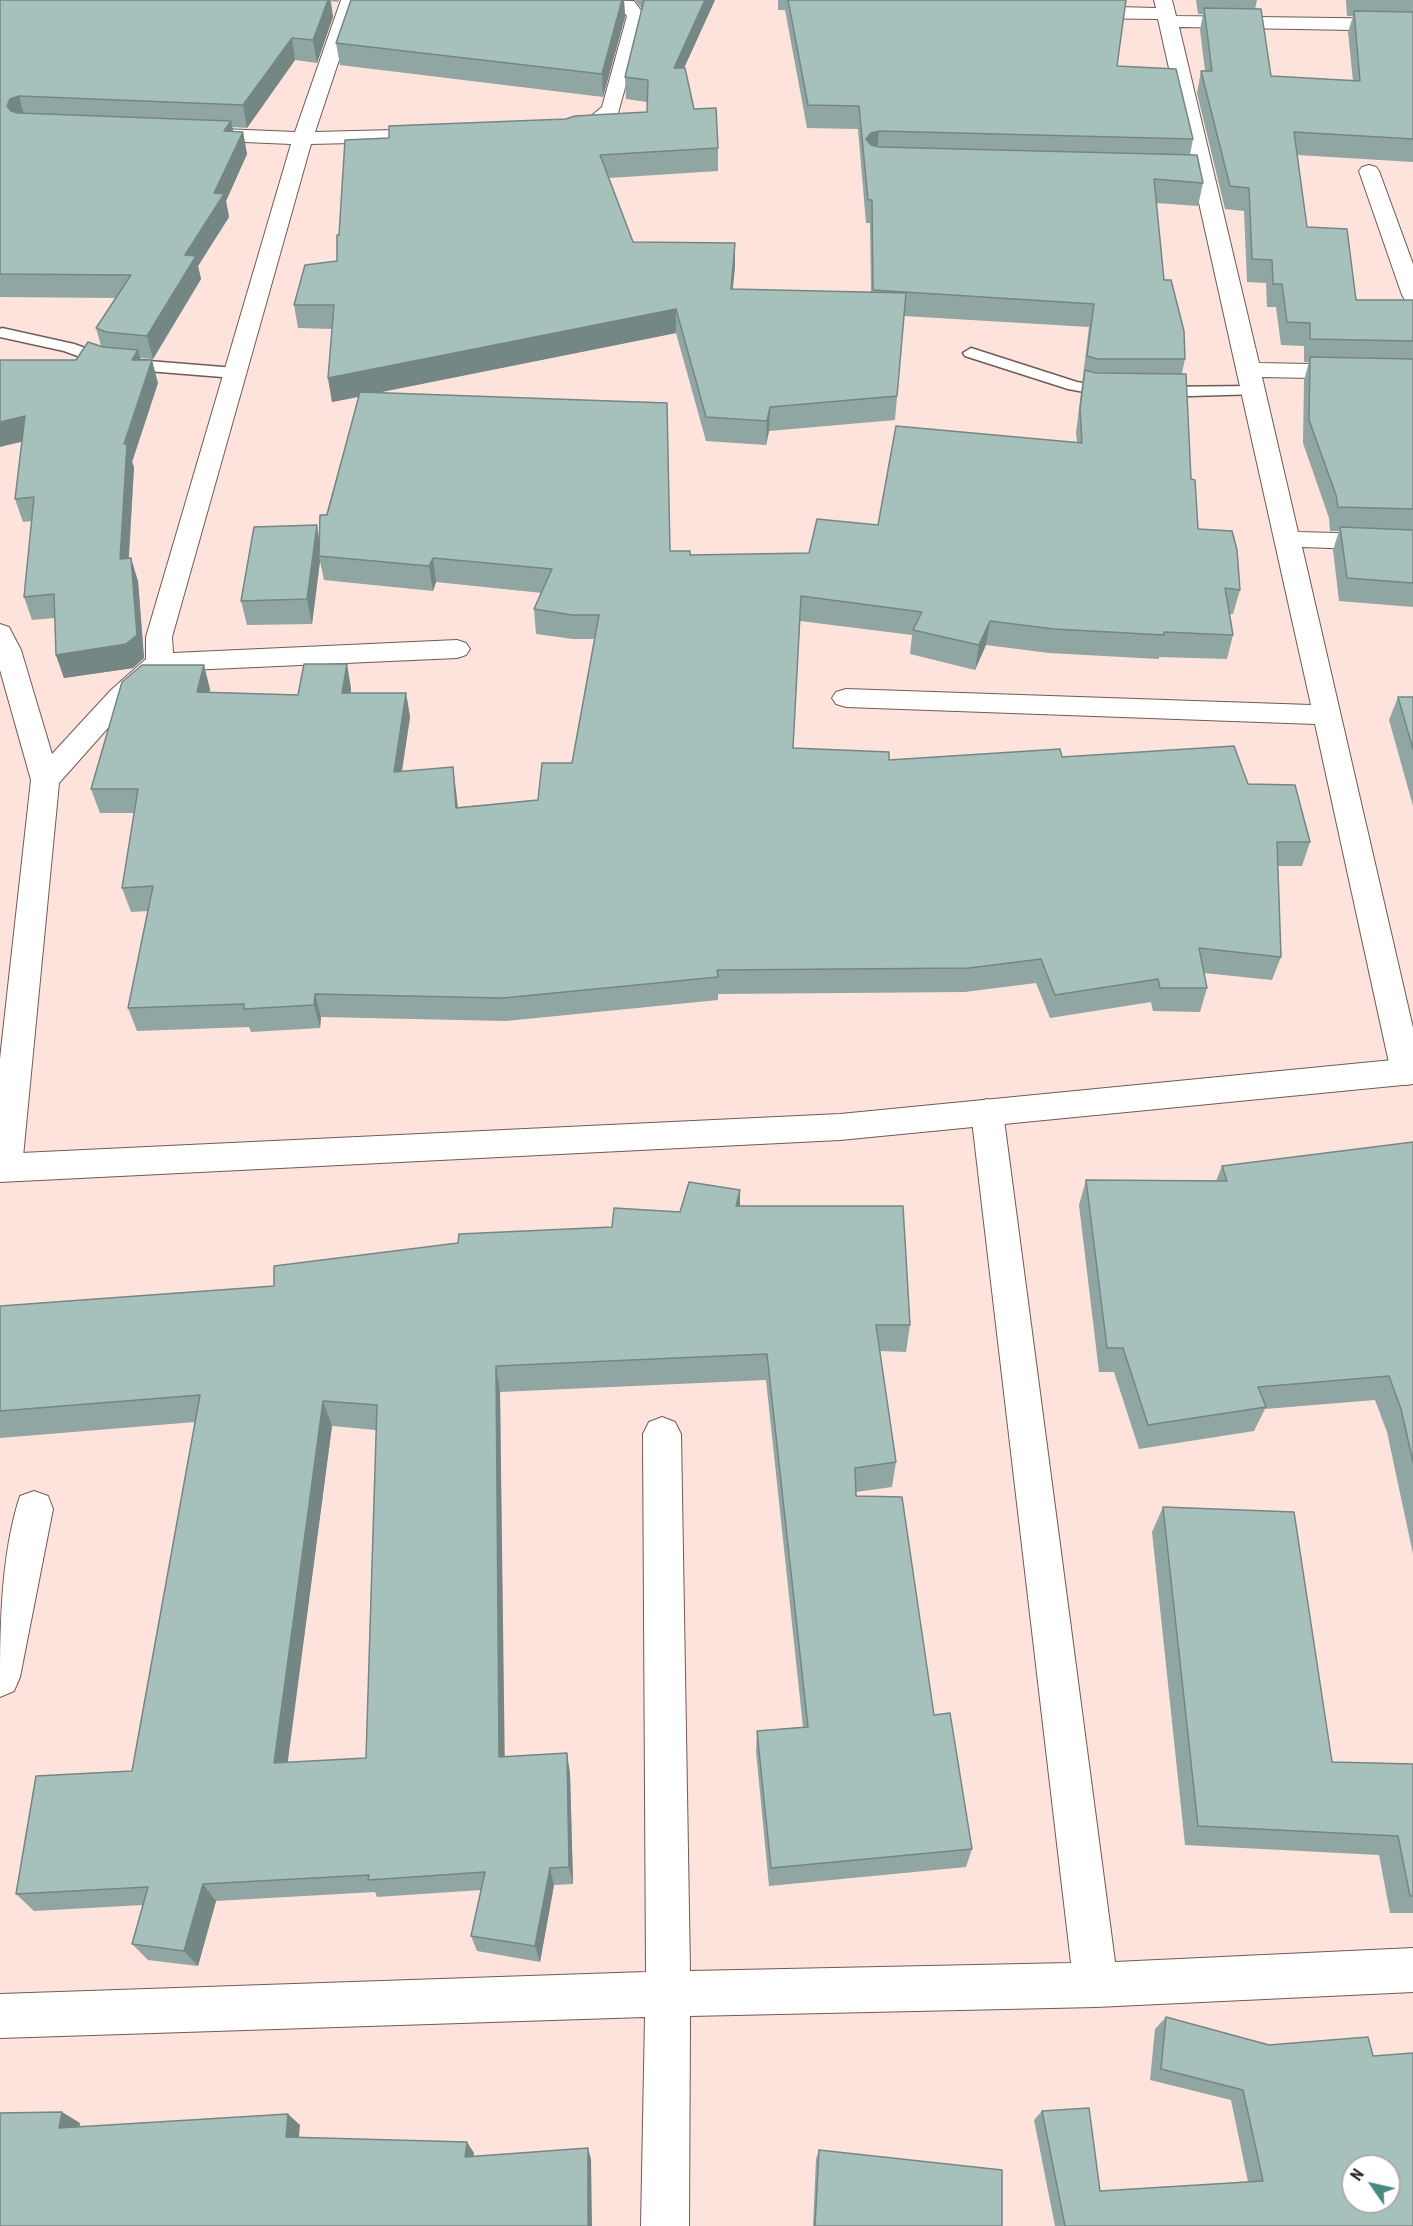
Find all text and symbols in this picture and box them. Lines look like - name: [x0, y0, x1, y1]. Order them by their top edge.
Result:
- north arrow: [1341, 2154, 1401, 2214]
- text: N: [1347, 2165, 1368, 2184]

